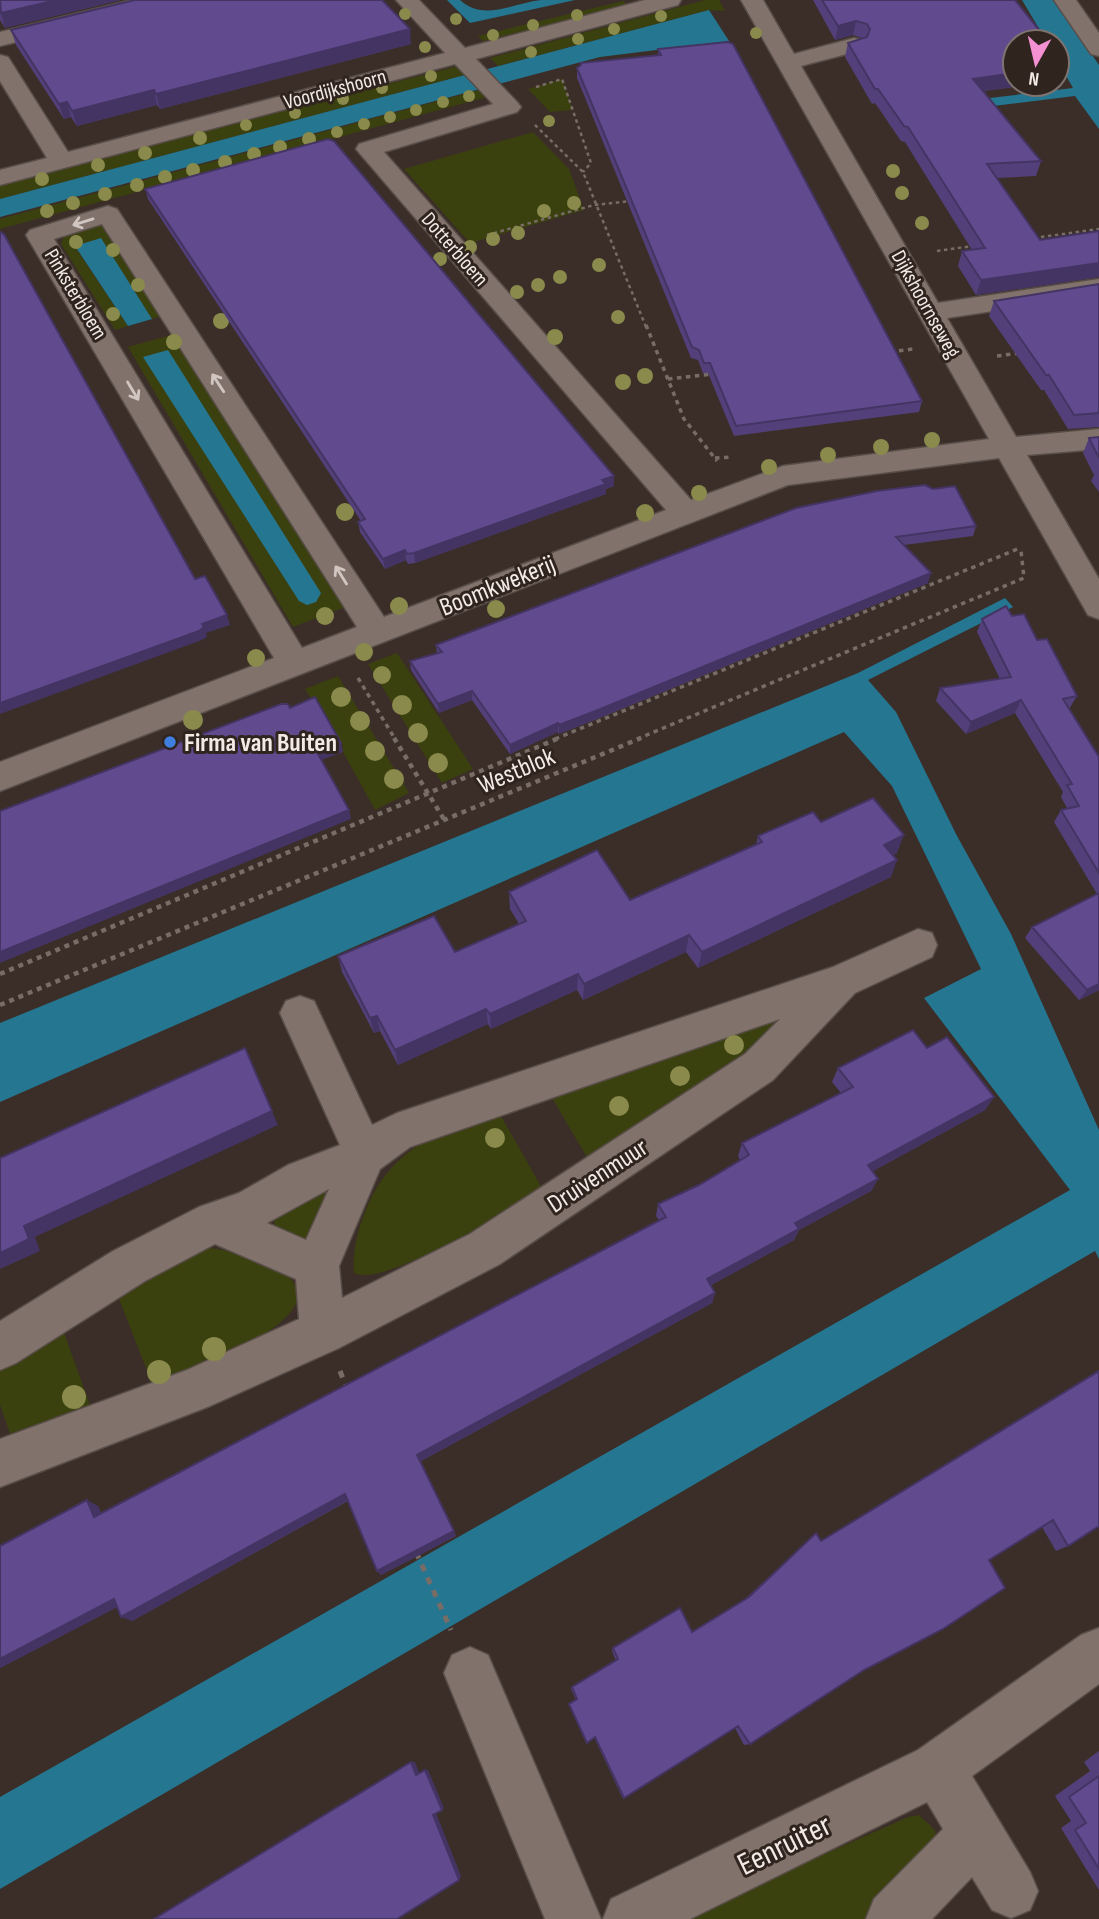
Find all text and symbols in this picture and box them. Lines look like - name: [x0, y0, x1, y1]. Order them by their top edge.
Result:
- north arrow: [1001, 28, 1071, 98]
- street label: Voordijkshoorn: [281, 64, 389, 115]
- text: N: [1027, 66, 1040, 90]
- street label: Dotterbloem: [416, 207, 493, 291]
- one-way arrow: [72, 216, 94, 229]
- street label: Pinksterbloem: [39, 245, 112, 344]
- street label: Dijkshoornseweg: [886, 246, 965, 362]
- one-way arrow: [211, 374, 225, 393]
- one-way arrow: [127, 380, 141, 400]
- street label: Boomkwekerij: [435, 549, 560, 624]
- one-way arrow: [333, 565, 347, 585]
- place label: Firma van Buiten: [184, 728, 337, 759]
- marker: Firma van Buiten: [162, 734, 178, 750]
- street label: Westblok: [473, 741, 560, 801]
- street label: Druivenmuur: [542, 1132, 654, 1220]
- street label: Eenruiter: [731, 1806, 838, 1885]

